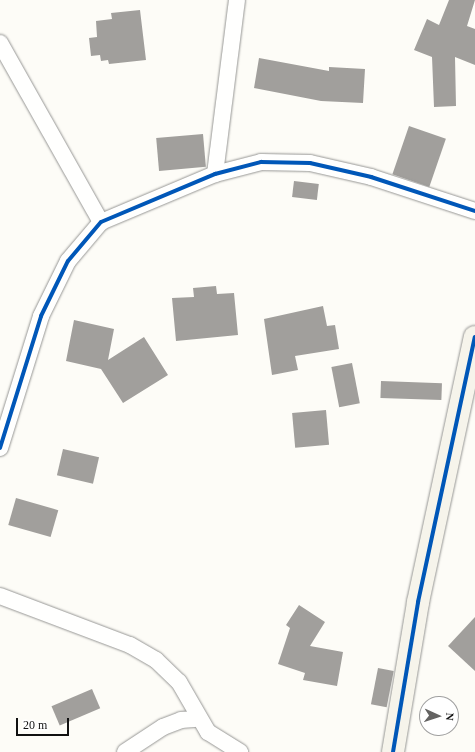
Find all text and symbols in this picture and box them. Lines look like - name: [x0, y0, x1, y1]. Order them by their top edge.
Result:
- north arrow: [419, 696, 459, 736]
- scale bar: [18, 710, 71, 736]
- text: N: [444, 712, 456, 721]
- text: 20 m: [23, 718, 47, 732]

